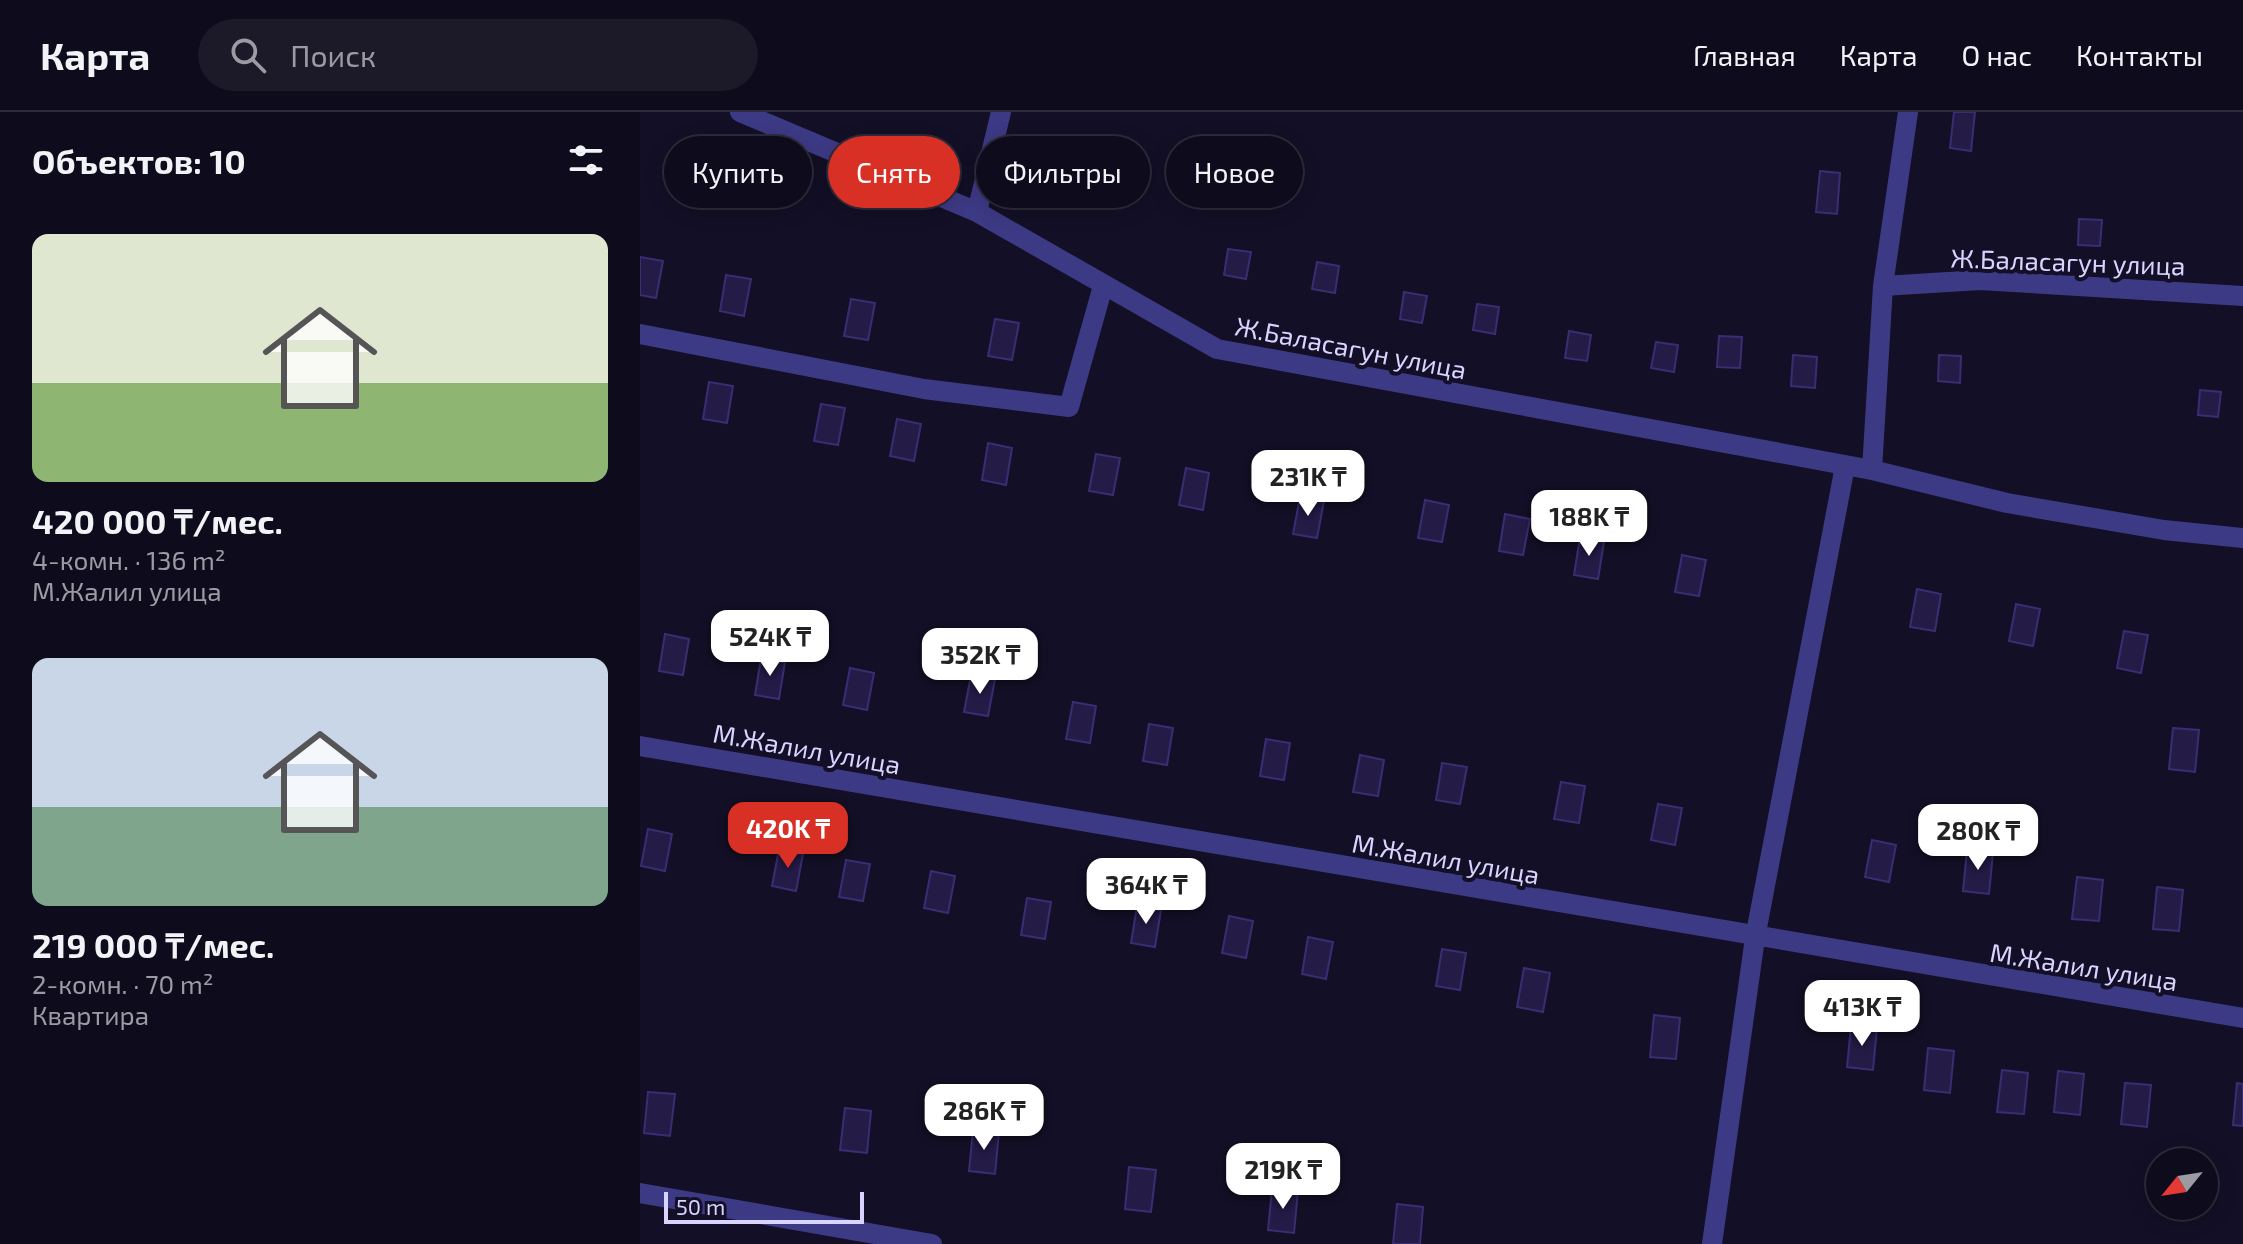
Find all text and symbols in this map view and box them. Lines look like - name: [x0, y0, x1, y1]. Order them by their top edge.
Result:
- search box: [198, 19, 758, 91]
- text: Карта: [40, 32, 150, 78]
- icon: search: [226, 33, 270, 77]
- text: Поиск: [290, 37, 376, 73]
- text: Главная: [1693, 38, 1796, 72]
- text: Карта: [1840, 38, 1918, 72]
- text: О нас: [1962, 38, 2032, 72]
- text: Контакты: [2076, 38, 2203, 72]
- chip: Купить: [664, 136, 812, 208]
- chip: Снять: [828, 136, 960, 208]
- chip: Фильтры: [976, 136, 1150, 208]
- chip: Новое: [1166, 136, 1303, 208]
- icon: filters: [564, 138, 608, 182]
- text: Объектов: 10: [32, 140, 246, 181]
- street label: Ж.Баласагун улица: [1950, 241, 2186, 282]
- icon: home: [248, 286, 392, 430]
- street label: Ж.Баласагун улица: [1233, 309, 1469, 386]
- pin: 231K ₸: [1243, 450, 1373, 518]
- text: 231K ₸: [1269, 460, 1347, 491]
- pin: 188K ₸: [1524, 490, 1654, 558]
- text: 420 000 ₸/мес.: [32, 500, 283, 541]
- text: 188K ₸: [1549, 500, 1629, 531]
- text: 4-комн. · 136 m²: [32, 544, 226, 575]
- text: М.Жалил улица: [32, 575, 222, 606]
- pin: 524K ₸: [705, 610, 835, 678]
- text: 524K ₸: [729, 620, 811, 651]
- pin: 352K ₸: [915, 628, 1045, 696]
- text: 352K ₸: [940, 638, 1020, 669]
- icon: home: [248, 710, 392, 854]
- street label: М.Жалил улица: [711, 716, 903, 781]
- pin: 420K ₸: [723, 802, 853, 870]
- pin: 280K ₸: [1913, 804, 2043, 872]
- text: 420K ₸: [746, 812, 830, 843]
- text: 280K ₸: [1936, 814, 2020, 845]
- street label: М.Жалил улица: [1350, 826, 1542, 891]
- pin: 364K ₸: [1081, 858, 1211, 926]
- text: 364K ₸: [1105, 868, 1187, 899]
- text: 219 000 ₸/мес.: [32, 924, 274, 965]
- street label: М.Жалил улица: [1988, 936, 2180, 997]
- text: 2-комн. · 70 m²: [32, 968, 214, 999]
- pin: 413K ₸: [1797, 980, 1927, 1048]
- text: 413K ₸: [1823, 990, 1901, 1021]
- text: Квартира: [32, 999, 149, 1030]
- pin: 286K ₸: [919, 1084, 1049, 1152]
- text: 286K ₸: [943, 1094, 1025, 1125]
- pin: 219K ₸: [1218, 1143, 1348, 1211]
- north arrow: [2146, 1148, 2218, 1220]
- map controls: [2146, 1148, 2218, 1220]
- text: 219K ₸: [1244, 1153, 1322, 1184]
- scale bar: [664, 1188, 864, 1224]
- text: 50 m: [676, 1193, 725, 1219]

